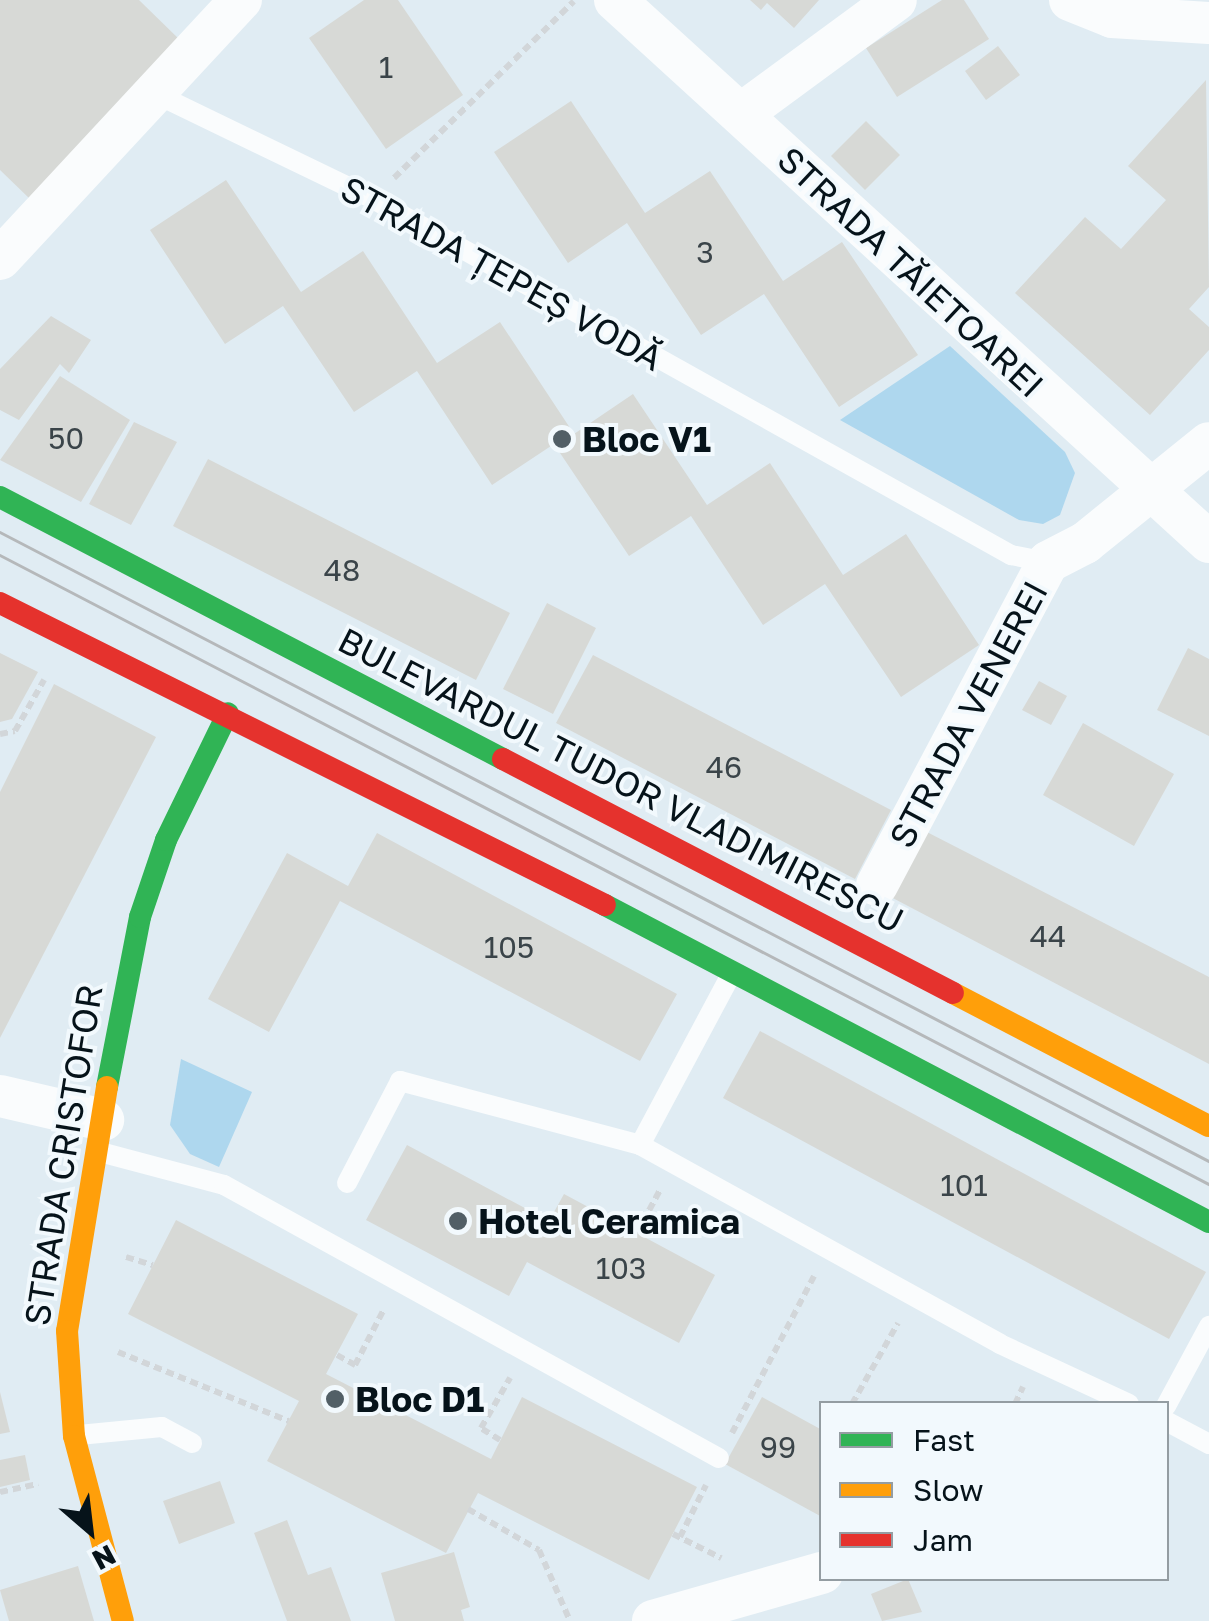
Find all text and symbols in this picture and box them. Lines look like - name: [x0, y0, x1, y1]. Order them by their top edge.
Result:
- house number: 1: [379, 49, 393, 85]
- street label: STRADA TĂIETOAREI: [769, 138, 1053, 406]
- street label: STRADA ȚEPEȘ VODĂ: [334, 167, 670, 379]
- house number: 3: [696, 234, 714, 270]
- place label: Bloc V1: [582, 418, 711, 460]
- house number: 50: [48, 420, 84, 456]
- marker: Bloc V1: [551, 428, 573, 450]
- house number: 48: [324, 552, 360, 588]
- street label: STRADA VENEREI: [880, 574, 1056, 854]
- street label: BULEVARDUL TUDOR VLADIMIRESCU: [331, 619, 911, 941]
- house number: 46: [706, 749, 742, 785]
- house number: 44: [1030, 918, 1066, 954]
- house number: 105: [484, 929, 534, 965]
- street label: STRADA CRISTOFOR: [15, 981, 111, 1329]
- house number: 101: [940, 1167, 988, 1203]
- place label: Hotel Ceramica: [478, 1200, 740, 1242]
- marker: Hotel Ceramica: [447, 1210, 469, 1232]
- house number: 103: [596, 1250, 646, 1286]
- place label: Bloc D1: [355, 1378, 484, 1420]
- marker: Bloc D1: [324, 1388, 346, 1410]
- legend: [819, 1401, 1169, 1581]
- text: Fast: [913, 1422, 975, 1458]
- house number: 99: [760, 1429, 796, 1465]
- text: Slow: [913, 1472, 984, 1508]
- north arrow: [40, 1481, 140, 1581]
- text: Jam: [913, 1522, 973, 1558]
- text: N: [87, 1538, 121, 1577]

